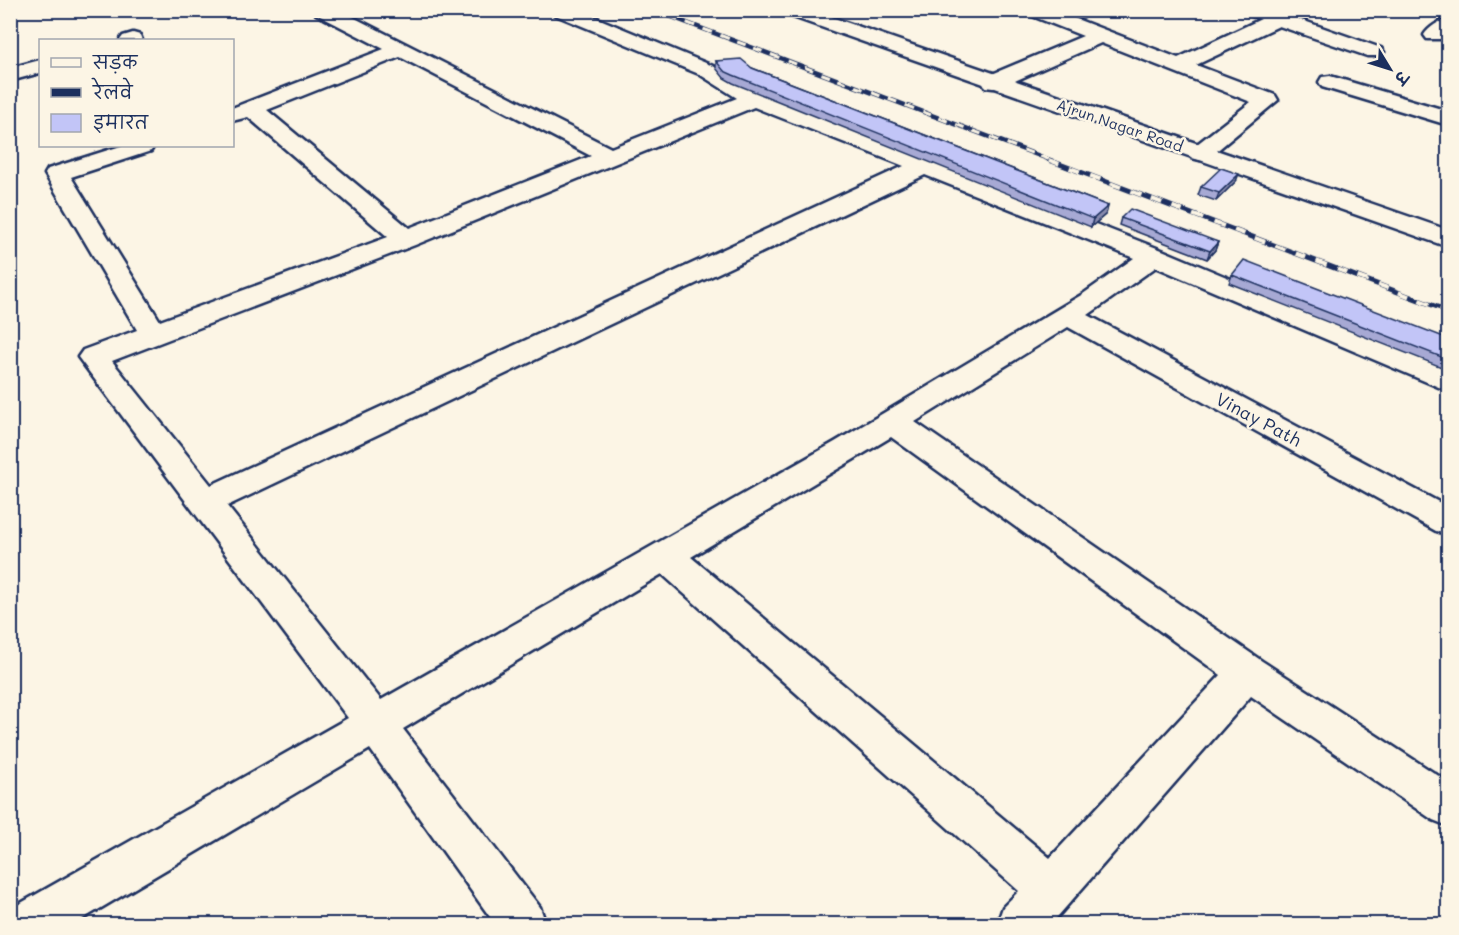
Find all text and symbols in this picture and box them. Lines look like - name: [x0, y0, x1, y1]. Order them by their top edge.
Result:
- legend: [39, 39, 234, 147]
- north arrow: [1360, 39, 1420, 99]
- text: सड़क: [92, 50, 138, 74]
- text: उ: [1390, 66, 1415, 90]
- text: रेलवे: [91, 77, 134, 104]
- street label: Ajrun Nagar Road: [1054, 94, 1186, 156]
- text: इमारत: [93, 110, 149, 134]
- street label: Vinay Path: [1212, 386, 1306, 452]

